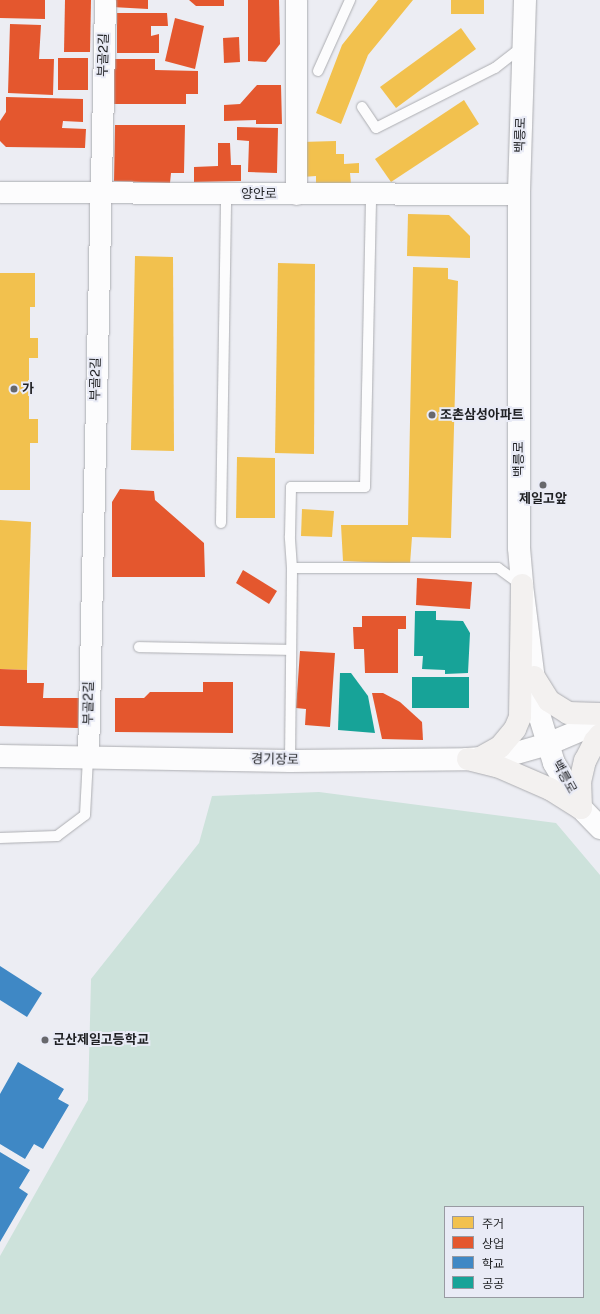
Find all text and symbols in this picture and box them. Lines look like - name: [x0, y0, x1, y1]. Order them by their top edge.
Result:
- street label: 부골2길: [95, 33, 113, 77]
- street label: 백릉로: [513, 117, 529, 153]
- street label: 양안로: [241, 186, 277, 202]
- street label: 부골2길: [88, 357, 104, 401]
- place label: 가: [22, 381, 34, 397]
- marker: 가: [9, 384, 19, 394]
- place label: 조촌삼성아파트: [440, 407, 524, 423]
- marker: 조촌삼성아파트: [427, 410, 437, 420]
- street label: 백릉로: [511, 441, 527, 477]
- marker: 제일고앞: [538, 480, 548, 490]
- place label: 제일고앞: [519, 491, 567, 507]
- street label: 부골2길: [81, 681, 97, 725]
- street label: 경기장로: [251, 752, 299, 768]
- street label: 백릉로: [548, 758, 580, 796]
- place label: 군산제일고등학교: [53, 1032, 149, 1048]
- marker: 군산제일고등학교: [40, 1035, 50, 1045]
- legend: [444, 1206, 584, 1298]
- text: 주거: [482, 1217, 504, 1231]
- text: 상업: [482, 1237, 504, 1251]
- text: 학교: [482, 1257, 504, 1271]
- text: 공공: [482, 1277, 504, 1291]

